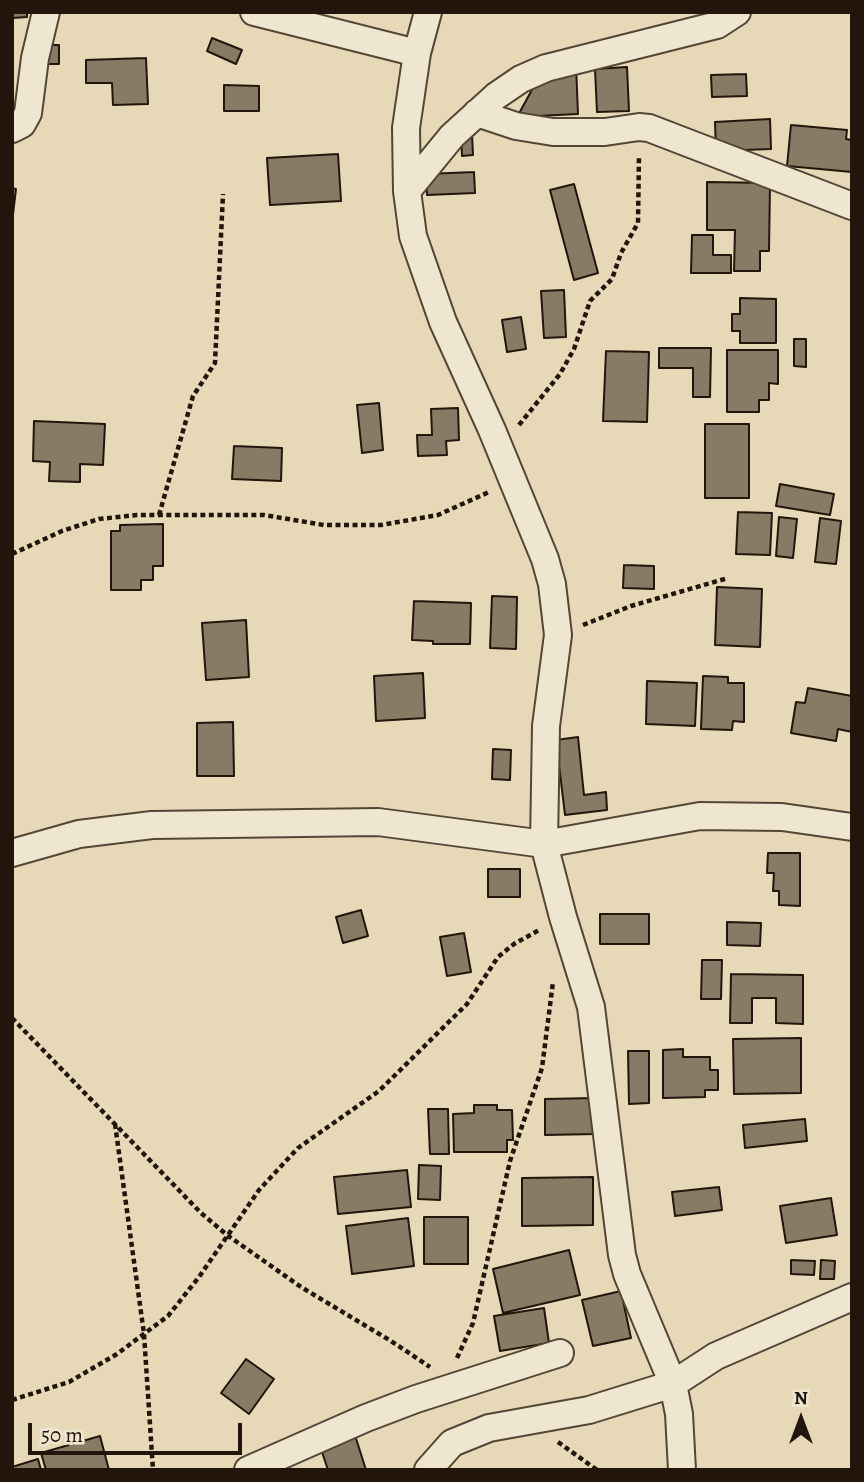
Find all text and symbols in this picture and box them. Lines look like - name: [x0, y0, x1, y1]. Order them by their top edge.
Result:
- north arrow: [766, 1384, 836, 1454]
- text: N: [794, 1385, 808, 1411]
- scale bar: [32, 1408, 245, 1452]
- text: 50 m: [41, 1421, 83, 1449]

